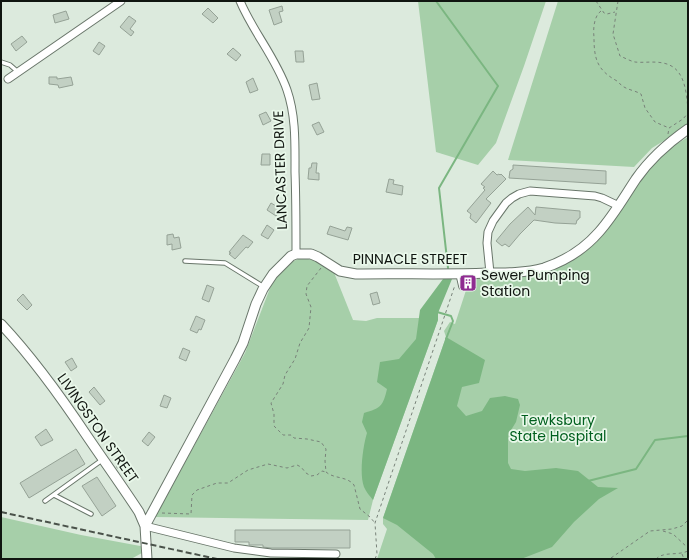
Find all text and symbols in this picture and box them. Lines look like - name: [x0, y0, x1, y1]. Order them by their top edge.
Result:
- street label: LANCASTER DRIVE: [268, 110, 292, 230]
- street label: PINNACLE STREET: [353, 249, 468, 269]
- place label: Sewer Pumping Station: [481, 265, 590, 301]
- building icon: Sewer Pumping Station: [458, 273, 478, 293]
- street label: LIVINGSTON STREET: [53, 369, 144, 487]
- park label: Tewksbury State Hospital: [509, 410, 607, 446]

